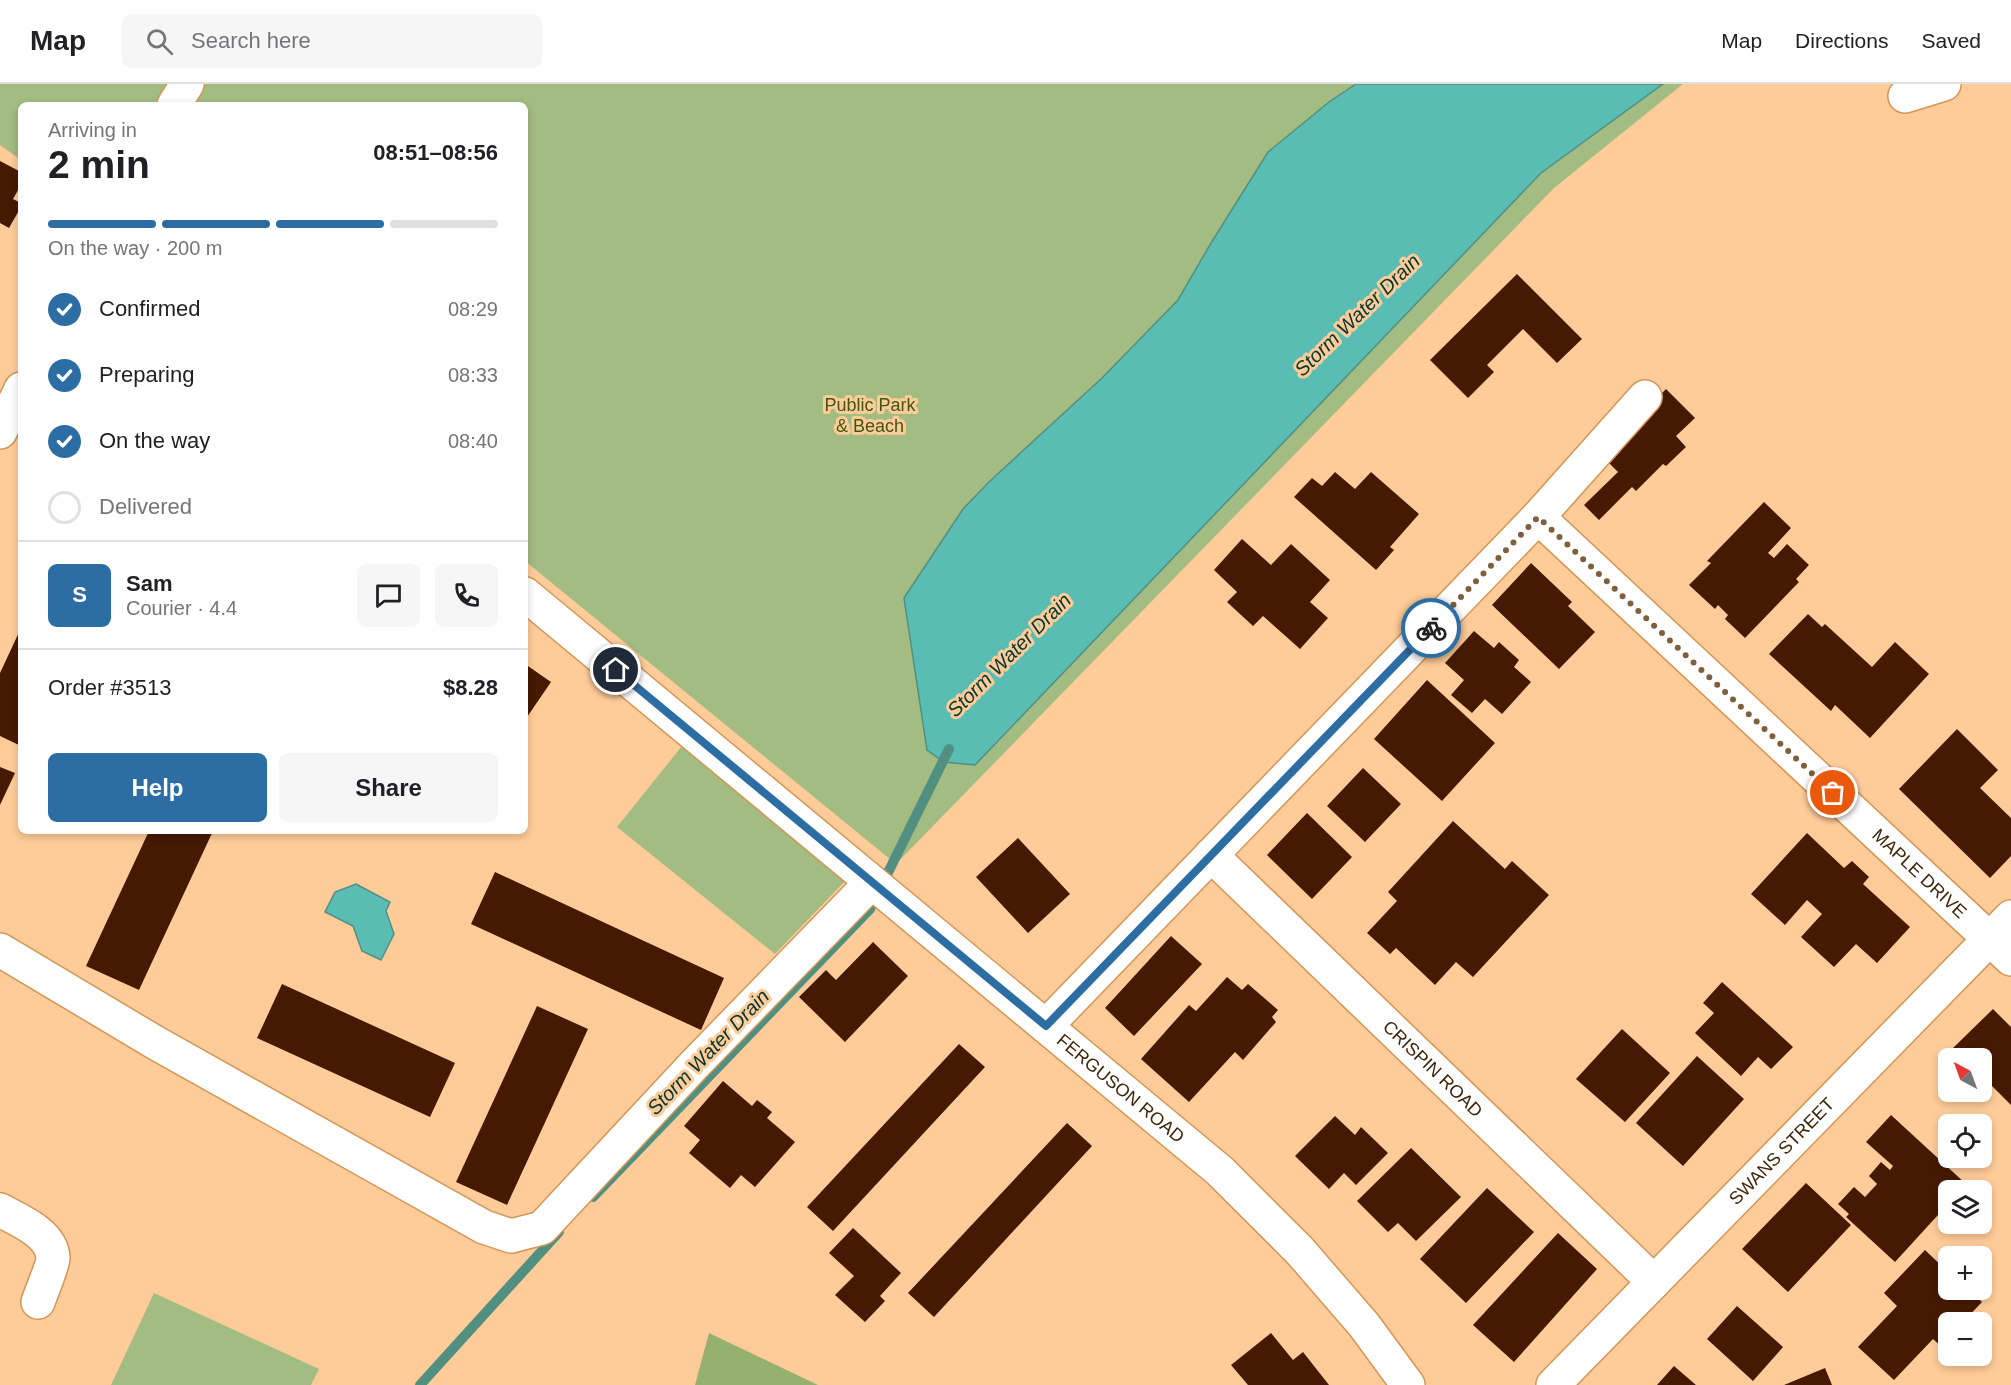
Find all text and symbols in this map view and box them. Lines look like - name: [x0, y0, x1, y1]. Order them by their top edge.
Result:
- search box: [122, 14, 542, 68]
- text: Map: [30, 25, 86, 56]
- icon: search: [143, 25, 176, 58]
- text: Search here: [191, 28, 311, 53]
- text: Map: [1721, 29, 1762, 52]
- text: Directions: [1795, 29, 1888, 52]
- text: Saved: [1921, 29, 1981, 52]
- text: Arriving in: [48, 119, 137, 141]
- text: 08:51–08:56: [373, 140, 498, 165]
- text: 2 min: [48, 143, 150, 186]
- text: On the way · 200 m: [48, 237, 223, 259]
- water label: Storm Water Drain: [1290, 250, 1424, 380]
- icon: check: [48, 293, 81, 326]
- text: Confirmed: [99, 296, 200, 321]
- text: 08:29: [448, 298, 498, 320]
- icon: check: [48, 359, 81, 392]
- text: Preparing: [99, 362, 194, 387]
- text: 08:33: [448, 364, 498, 386]
- park label: Public Park & Beach: [824, 395, 917, 436]
- icon: check: [48, 425, 81, 458]
- text: On the way: [99, 428, 210, 453]
- text: 08:40: [448, 430, 498, 452]
- text: Delivered: [99, 494, 192, 519]
- button: chat: [357, 564, 420, 627]
- button: phone: [435, 564, 498, 627]
- text: Sam: [126, 571, 172, 596]
- text: S: [72, 582, 87, 607]
- water label: Storm Water Drain: [943, 589, 1075, 721]
- text: Courier · 4.4: [126, 597, 237, 619]
- courier: [1401, 598, 1461, 658]
- icon: bike: [1415, 612, 1448, 645]
- pin: [590, 644, 641, 695]
- icon: home: [599, 653, 632, 686]
- text: Order #3513: [48, 675, 172, 700]
- text: $8.28: [443, 675, 498, 700]
- button: Help: [48, 753, 267, 822]
- button: Share: [279, 753, 498, 822]
- pin: [1807, 767, 1858, 818]
- icon: bag: [1816, 776, 1849, 809]
- street label: MAPLE DRIVE: [1868, 825, 1970, 922]
- water label: Storm Water Drain: [643, 985, 773, 1119]
- street label: CRISPIN ROAD: [1379, 1016, 1487, 1121]
- street label: FERGUSON ROAD: [1053, 1030, 1188, 1147]
- north arrow: [1938, 1048, 1992, 1102]
- map controls: [1938, 1048, 1992, 1366]
- street label: SWANS STREET: [1725, 1094, 1838, 1209]
- button: locate: [1938, 1114, 1992, 1168]
- button: layers: [1938, 1180, 1992, 1234]
- button: +: [1938, 1246, 1992, 1300]
- button: −: [1938, 1312, 1992, 1366]

